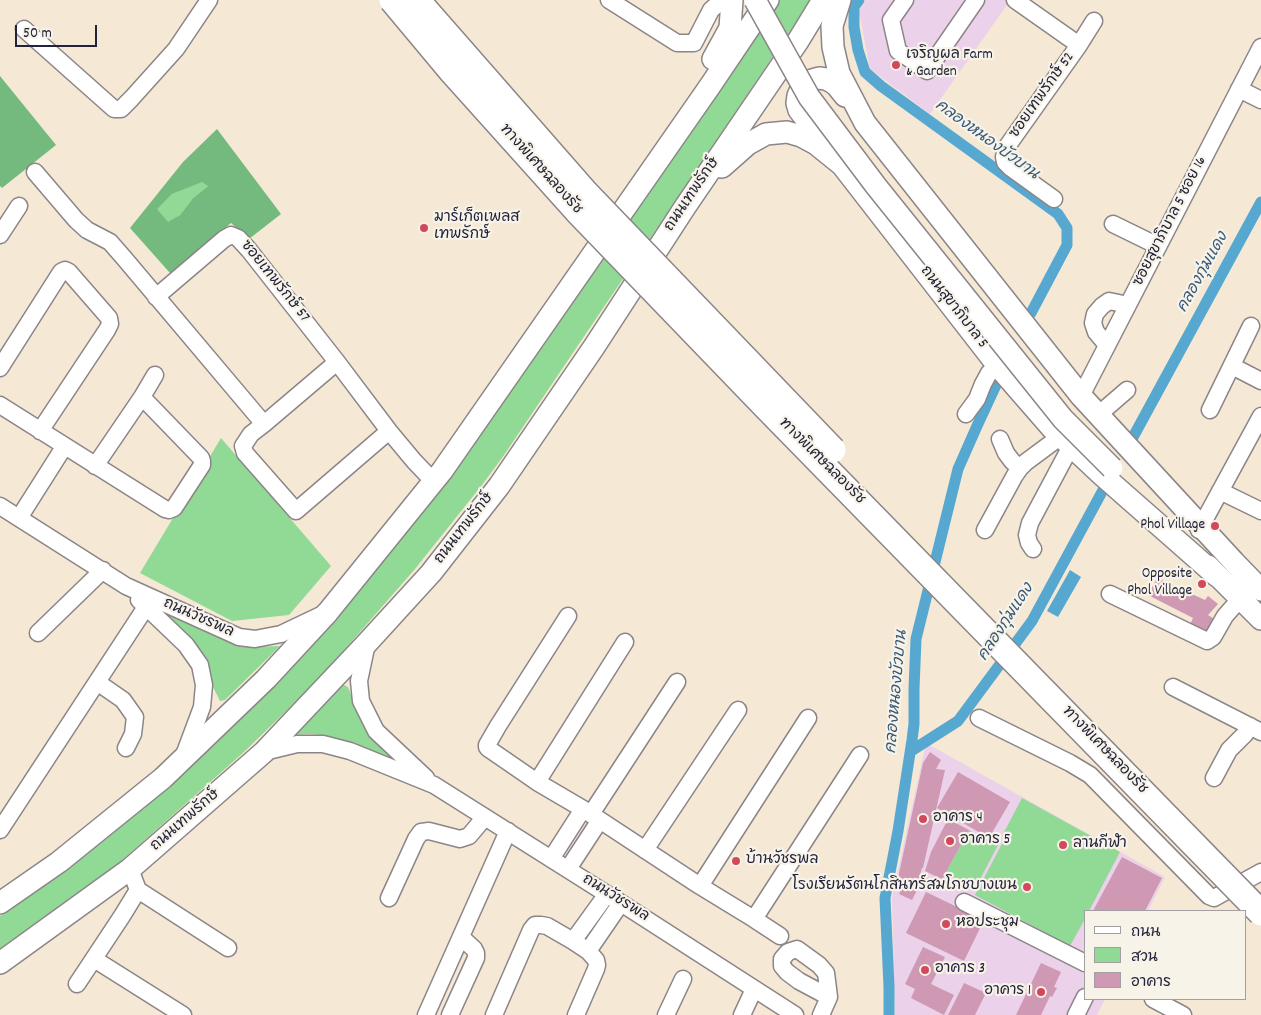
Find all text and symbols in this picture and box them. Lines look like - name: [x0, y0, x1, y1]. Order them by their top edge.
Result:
- scale bar: [18, 15, 100, 47]
- text: 50 m: [23, 23, 52, 45]
- place label: เจริญผล Farm & Garden: [906, 47, 993, 82]
- street label: ซอยเทพรักษ์ 52: [1007, 50, 1079, 142]
- marker: เจริญผล Farm & Garden: [890, 59, 902, 71]
- water label: คลองหนองบัวบาน: [930, 97, 1042, 185]
- street label: ทางพิเศษฉลองรัช: [495, 121, 585, 219]
- street label: ถนนเทพรักษ์: [662, 154, 724, 236]
- street label: ซอยสุขาภิบาล 5 ซอย 16: [1130, 154, 1212, 290]
- place label: มาร์เก็ตเพลส เทพรักษ์: [434, 210, 519, 245]
- marker: มาร์เก็ตเพลส เทพรักษ์: [418, 222, 430, 234]
- water label: คลองกุ่มแดง: [1174, 230, 1234, 316]
- street label: ซอยเทพรักษ์ 57: [236, 237, 312, 327]
- street label: ถนนสุขาภิบาล 5: [915, 263, 991, 353]
- street label: ทางพิเศษฉลองรัช: [774, 415, 868, 509]
- street label: ถนนเทพรักษ์: [432, 490, 498, 568]
- place label: Phol Village: [1140, 517, 1205, 535]
- marker: Phol Village: [1209, 520, 1221, 532]
- place label: Opposite Phol Village: [1127, 566, 1192, 601]
- marker: Opposite Phol Village: [1196, 578, 1208, 590]
- water label: คลองกุ่มแดง: [975, 581, 1039, 665]
- street label: ถนนวัชรพล: [160, 595, 236, 643]
- water label: คลองหนองบัวบาน: [883, 630, 913, 754]
- street label: ทางพิเศษฉลองรัช: [1058, 703, 1150, 799]
- street label: ถนนเทพรักษ์: [148, 786, 224, 856]
- place label: อาคาร 4: [933, 810, 983, 828]
- marker: อาคาร 4: [917, 813, 929, 825]
- place label: อาคาร 5: [960, 832, 1010, 850]
- marker: อาคาร 5: [944, 835, 956, 847]
- place label: ลานกีฬา: [1073, 836, 1127, 854]
- marker: ลานกีฬา: [1057, 839, 1069, 851]
- place label: บ้านวัชรพล: [746, 852, 818, 870]
- marker: บ้านวัชรพล: [730, 855, 742, 867]
- street label: ถนนวัชรพล: [578, 871, 652, 927]
- place label: โรงเรียนรัตนโกสินทร์สมโภชบางเขน: [792, 878, 1017, 896]
- marker: โรงเรียนรัตนโกสินทร์สมโภชบางเขน: [1021, 881, 1033, 893]
- legend: [1084, 910, 1246, 1000]
- place label: หอประชุม: [956, 915, 1019, 933]
- marker: หอประชุม: [940, 918, 952, 930]
- text: ถนน: [1131, 922, 1160, 944]
- text: สวน: [1131, 947, 1158, 969]
- place label: อาคาร 3: [935, 961, 985, 979]
- marker: อาคาร 3: [919, 964, 931, 976]
- text: อาคาร: [1131, 972, 1171, 994]
- place label: อาคาร 1: [984, 983, 1031, 1001]
- marker: อาคาร 1: [1035, 986, 1047, 998]

